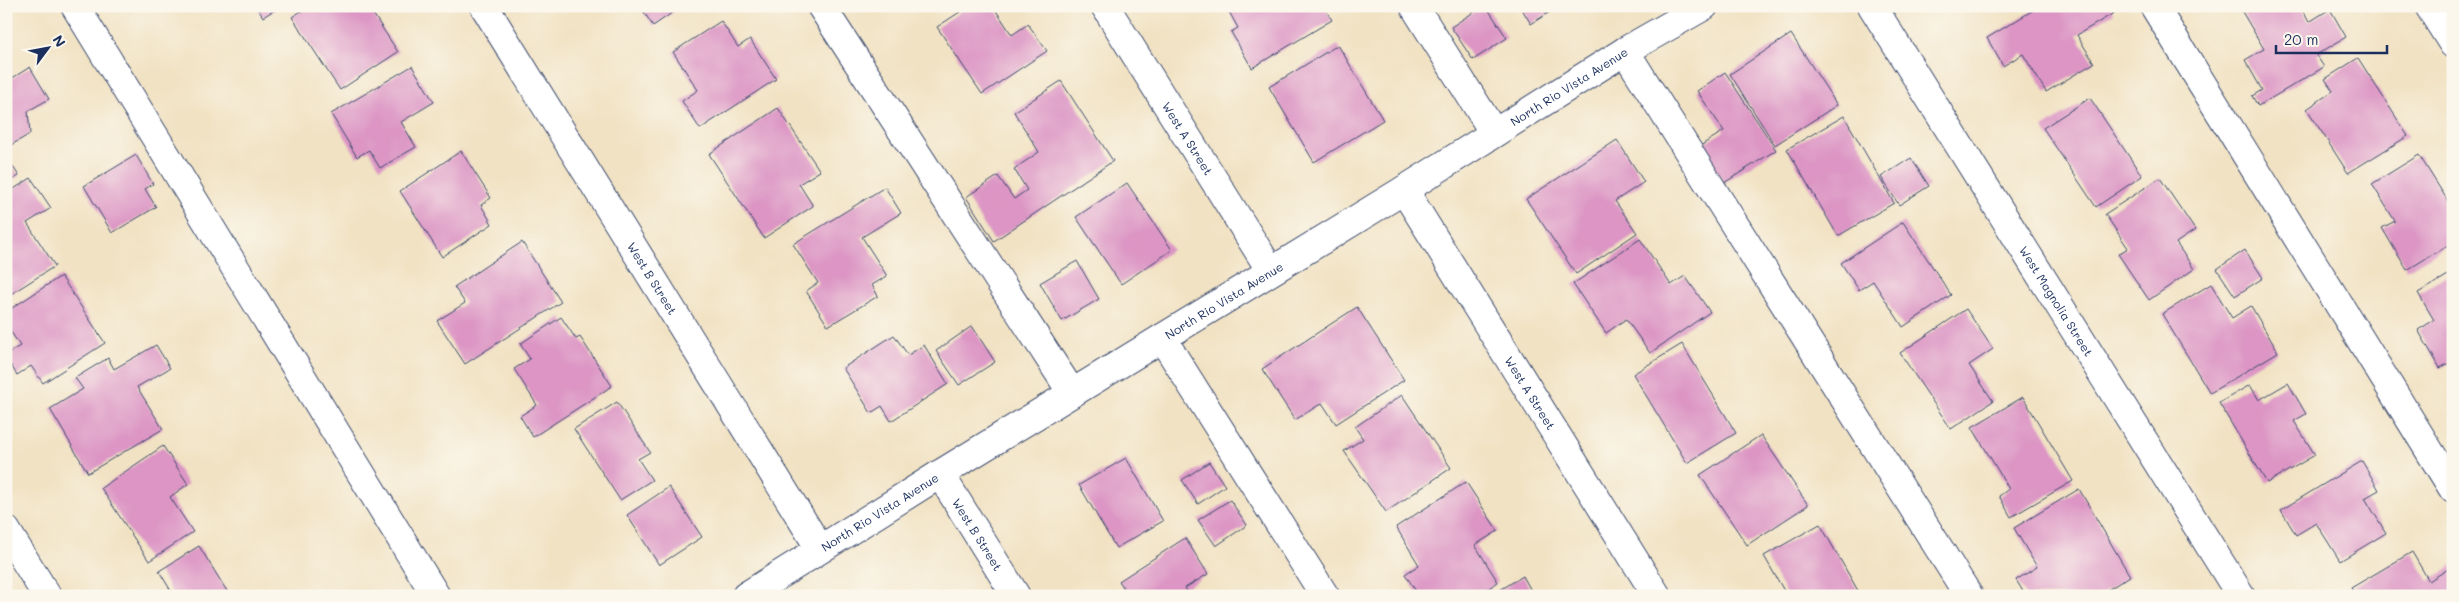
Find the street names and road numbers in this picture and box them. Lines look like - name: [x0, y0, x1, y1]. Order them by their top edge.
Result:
- street label: North Rio Vista Avenue: [1507, 43, 1631, 129]
- street label: West A Street: [1159, 99, 1217, 178]
- street label: West B Street: [624, 239, 681, 317]
- street label: West Magnolia Street: [2016, 243, 2097, 359]
- street label: North Rio Vista Avenue: [1162, 258, 1286, 342]
- street label: West A Street: [1502, 353, 1559, 432]
- street label: North Rio Vista Avenue: [818, 469, 941, 555]
- street label: West B Street: [949, 495, 1006, 573]

